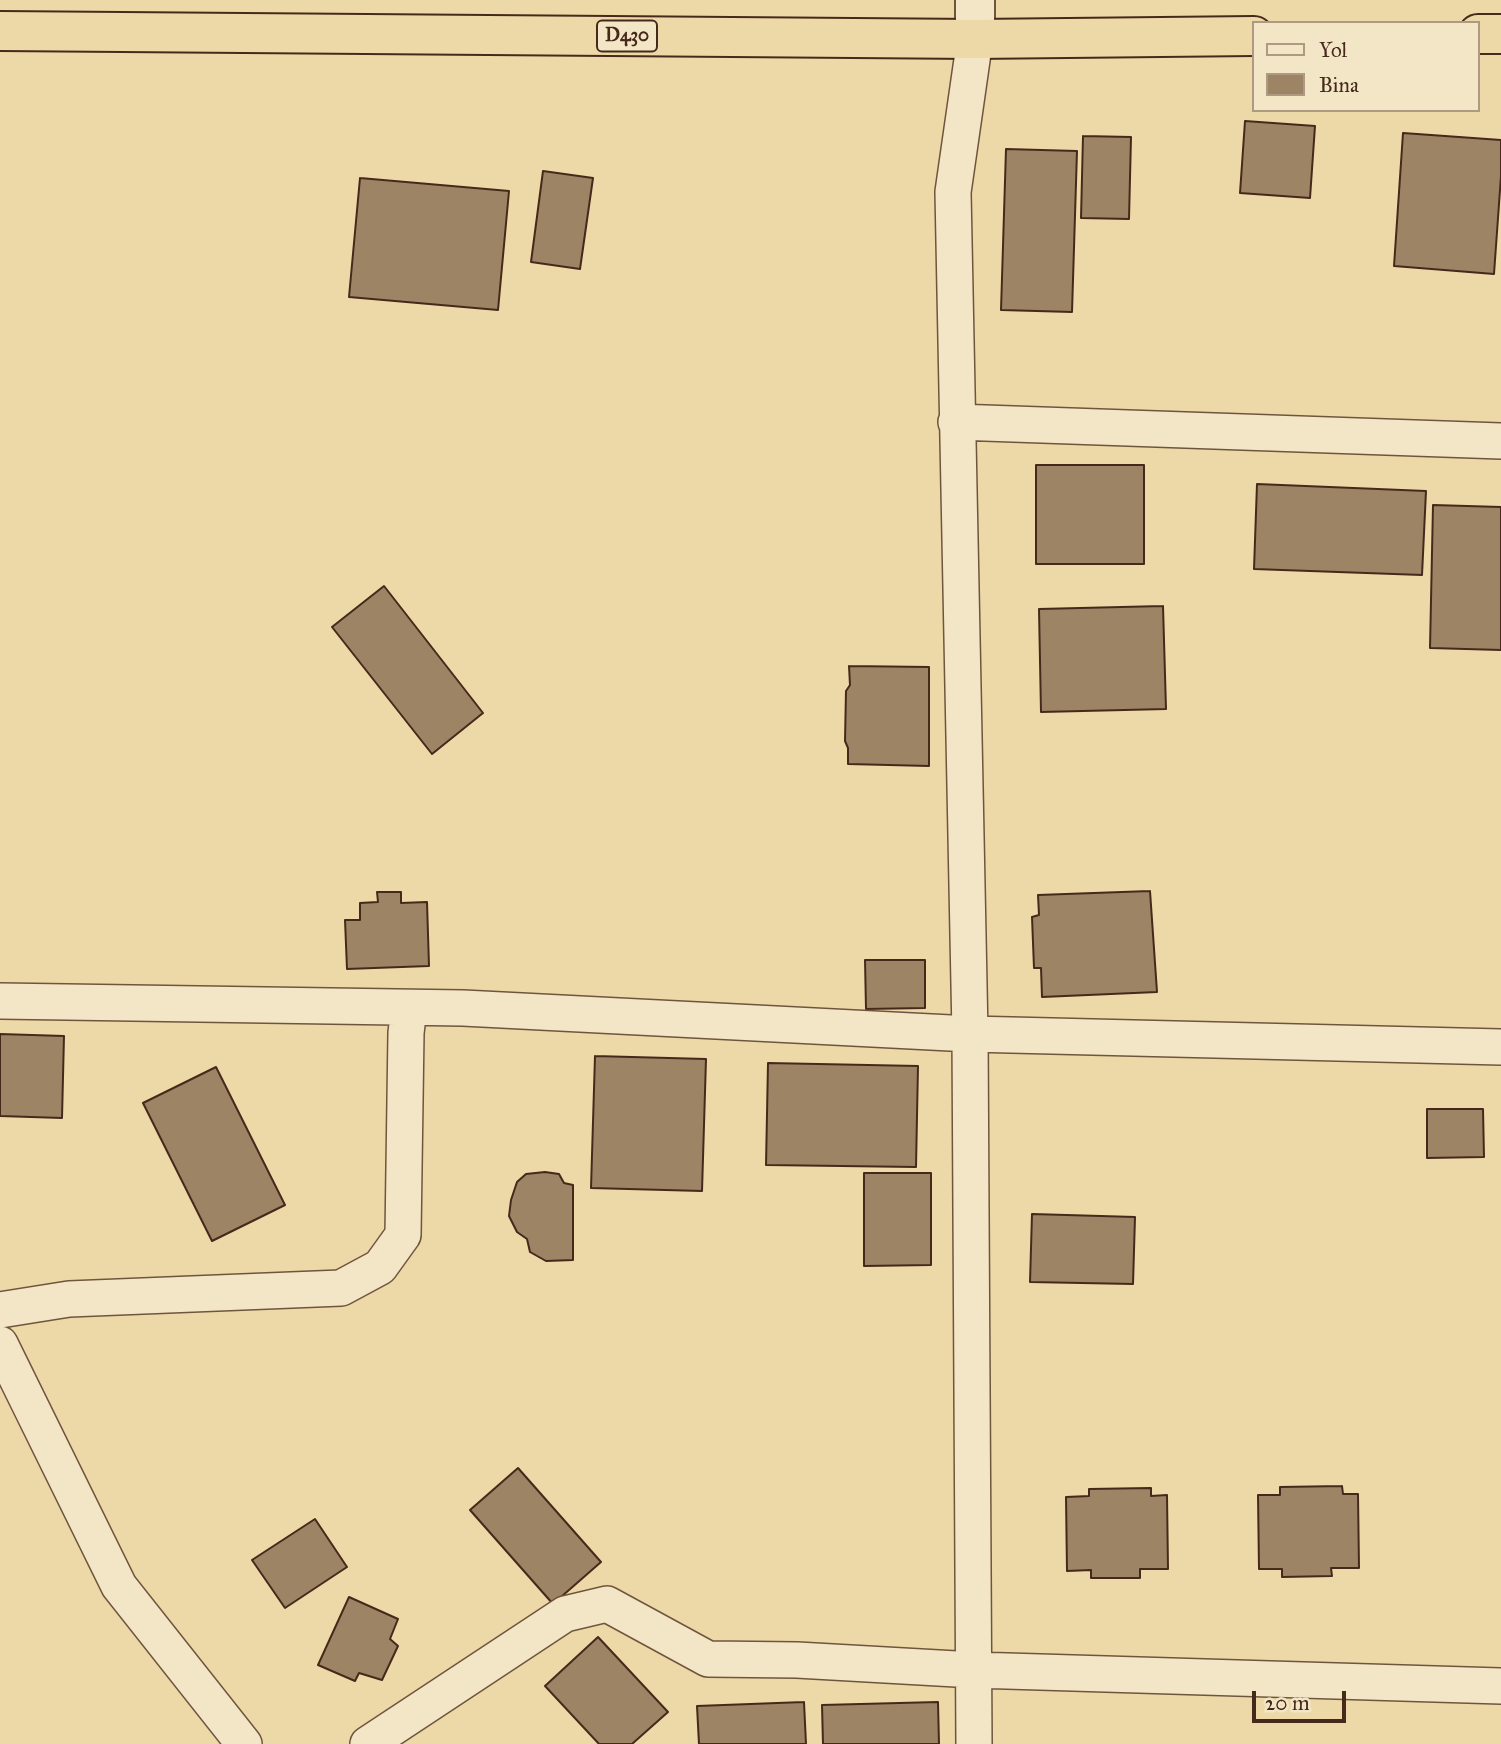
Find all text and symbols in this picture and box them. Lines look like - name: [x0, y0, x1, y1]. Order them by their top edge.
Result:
- road number: D430: [597, 20, 657, 52]
- legend: [1252, 21, 1480, 112]
- text: Yol: [1319, 37, 1347, 63]
- text: Bina: [1319, 72, 1359, 98]
- scale bar: [1256, 1678, 1350, 1722]
- text: 20 m: [1265, 1690, 1310, 1716]

